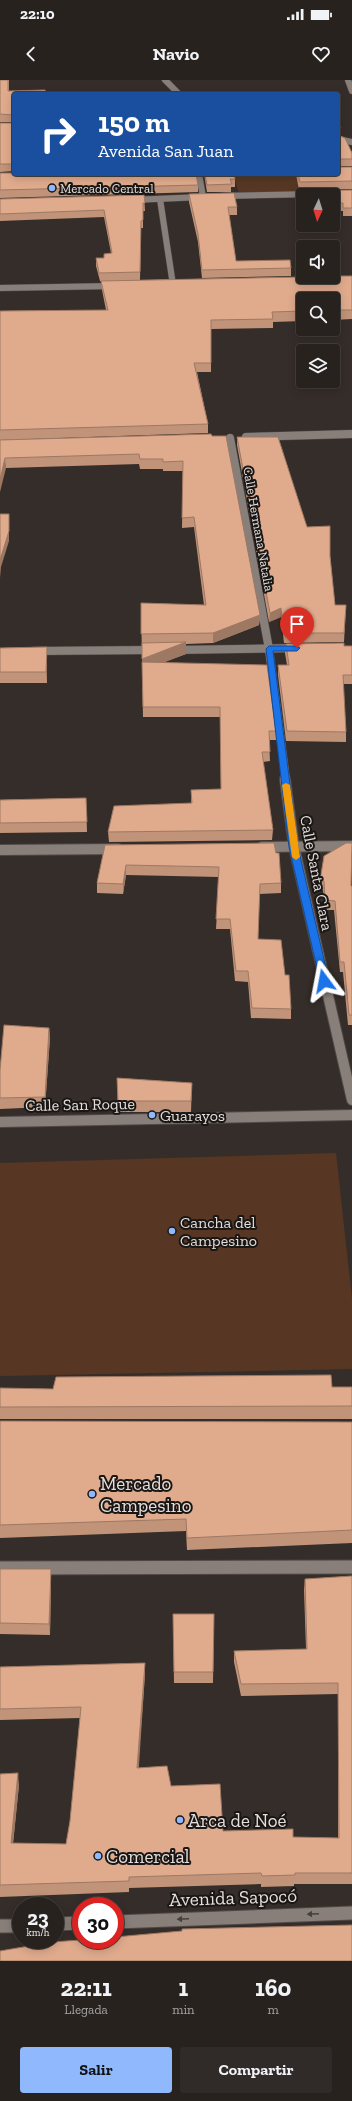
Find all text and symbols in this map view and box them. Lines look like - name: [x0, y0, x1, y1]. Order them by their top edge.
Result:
- text: 22:10: [20, 5, 55, 23]
- icon: back: [20, 43, 42, 65]
- text: Navio: [153, 43, 199, 65]
- icon: heart: [310, 43, 332, 65]
- text: 150 m: [98, 106, 170, 139]
- icon: right: [32, 108, 84, 160]
- text: Avenida San Juan: [98, 140, 233, 162]
- place label: Mercado Central: [60, 181, 154, 196]
- marker: Mercado Central: [47, 183, 57, 193]
- north arrow: [296, 188, 340, 232]
- map controls: [296, 188, 340, 388]
- button: sound: [296, 240, 340, 284]
- button: search: [296, 292, 340, 336]
- button: layers: [296, 344, 340, 388]
- street label: Calle Hermana Natalia: [240, 466, 277, 593]
- pin: [280, 607, 314, 648]
- icon: arrive: [286, 613, 308, 635]
- street label: Calle Santa Clara: [296, 814, 337, 933]
- position arrow: [303, 960, 345, 1002]
- street label: Calle San Roque: [25, 1094, 135, 1115]
- place label: Guarayos: [160, 1106, 225, 1125]
- marker: Guarayos: [147, 1110, 157, 1120]
- place label: Cancha del Campesino: [180, 1213, 257, 1250]
- marker: Cancha del Campesino: [167, 1226, 177, 1236]
- place label: Mercado Campesino: [100, 1472, 192, 1517]
- marker: Mercado Campesino: [87, 1489, 97, 1499]
- place label: Arca de Noé: [188, 1809, 287, 1832]
- marker: Arca de Noé: [175, 1815, 185, 1825]
- place label: Comercial: [106, 1845, 190, 1868]
- marker: Comercial: [93, 1851, 103, 1861]
- street label: Avenida Sapocó: [169, 1884, 298, 1911]
- speed limit sign: 30: [72, 1897, 124, 1949]
- text: 23: [27, 1906, 49, 1930]
- one-way arrow: [307, 1911, 319, 1918]
- one-way arrow: [177, 1916, 189, 1923]
- text: km/h: [27, 1927, 49, 1939]
- text: 22:11: [61, 1973, 112, 2002]
- text: 1: [178, 1973, 188, 2002]
- text: 160: [255, 1973, 291, 2002]
- text: Llegada: [64, 2002, 108, 2017]
- text: min: [172, 2002, 195, 2017]
- text: m: [268, 2002, 279, 2017]
- button: Salir: [20, 2047, 172, 2093]
- button: Compartir: [180, 2047, 332, 2093]

